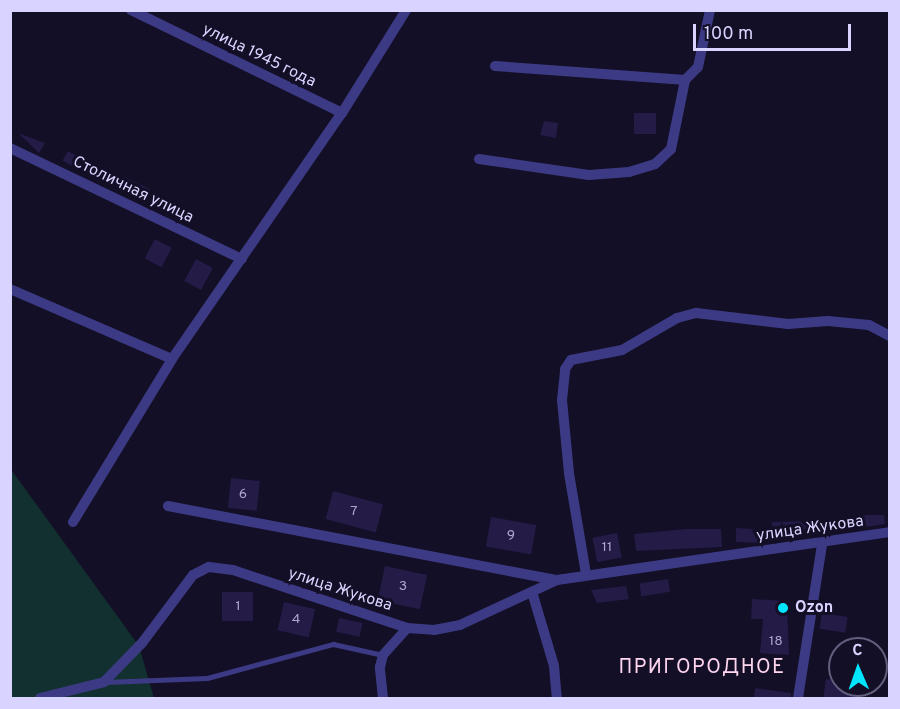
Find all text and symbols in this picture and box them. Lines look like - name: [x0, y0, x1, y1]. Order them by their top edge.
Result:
- scale bar: [696, 12, 854, 50]
- street label: улица 1945 года: [199, 20, 319, 92]
- text: 100 m: [704, 23, 753, 46]
- street label: Столичная улица: [70, 152, 196, 228]
- house number: 6: [239, 487, 247, 503]
- house number: 7: [350, 504, 358, 520]
- street label: улица Жукова: [755, 512, 865, 546]
- house number: 9: [507, 528, 515, 544]
- house number: 11: [602, 540, 612, 556]
- street label: улица Жукова: [286, 564, 394, 616]
- house number: 3: [399, 579, 407, 595]
- place label: Ozon: [795, 598, 833, 618]
- house number: 1: [235, 599, 241, 615]
- marker: Ozon: [776, 601, 790, 615]
- house number: 4: [292, 612, 300, 628]
- house number: 18: [769, 634, 783, 650]
- north arrow: [828, 637, 888, 697]
- text: С: [852, 641, 863, 661]
- district label: ПРИГОРОДНОЕ: [618, 656, 786, 680]

